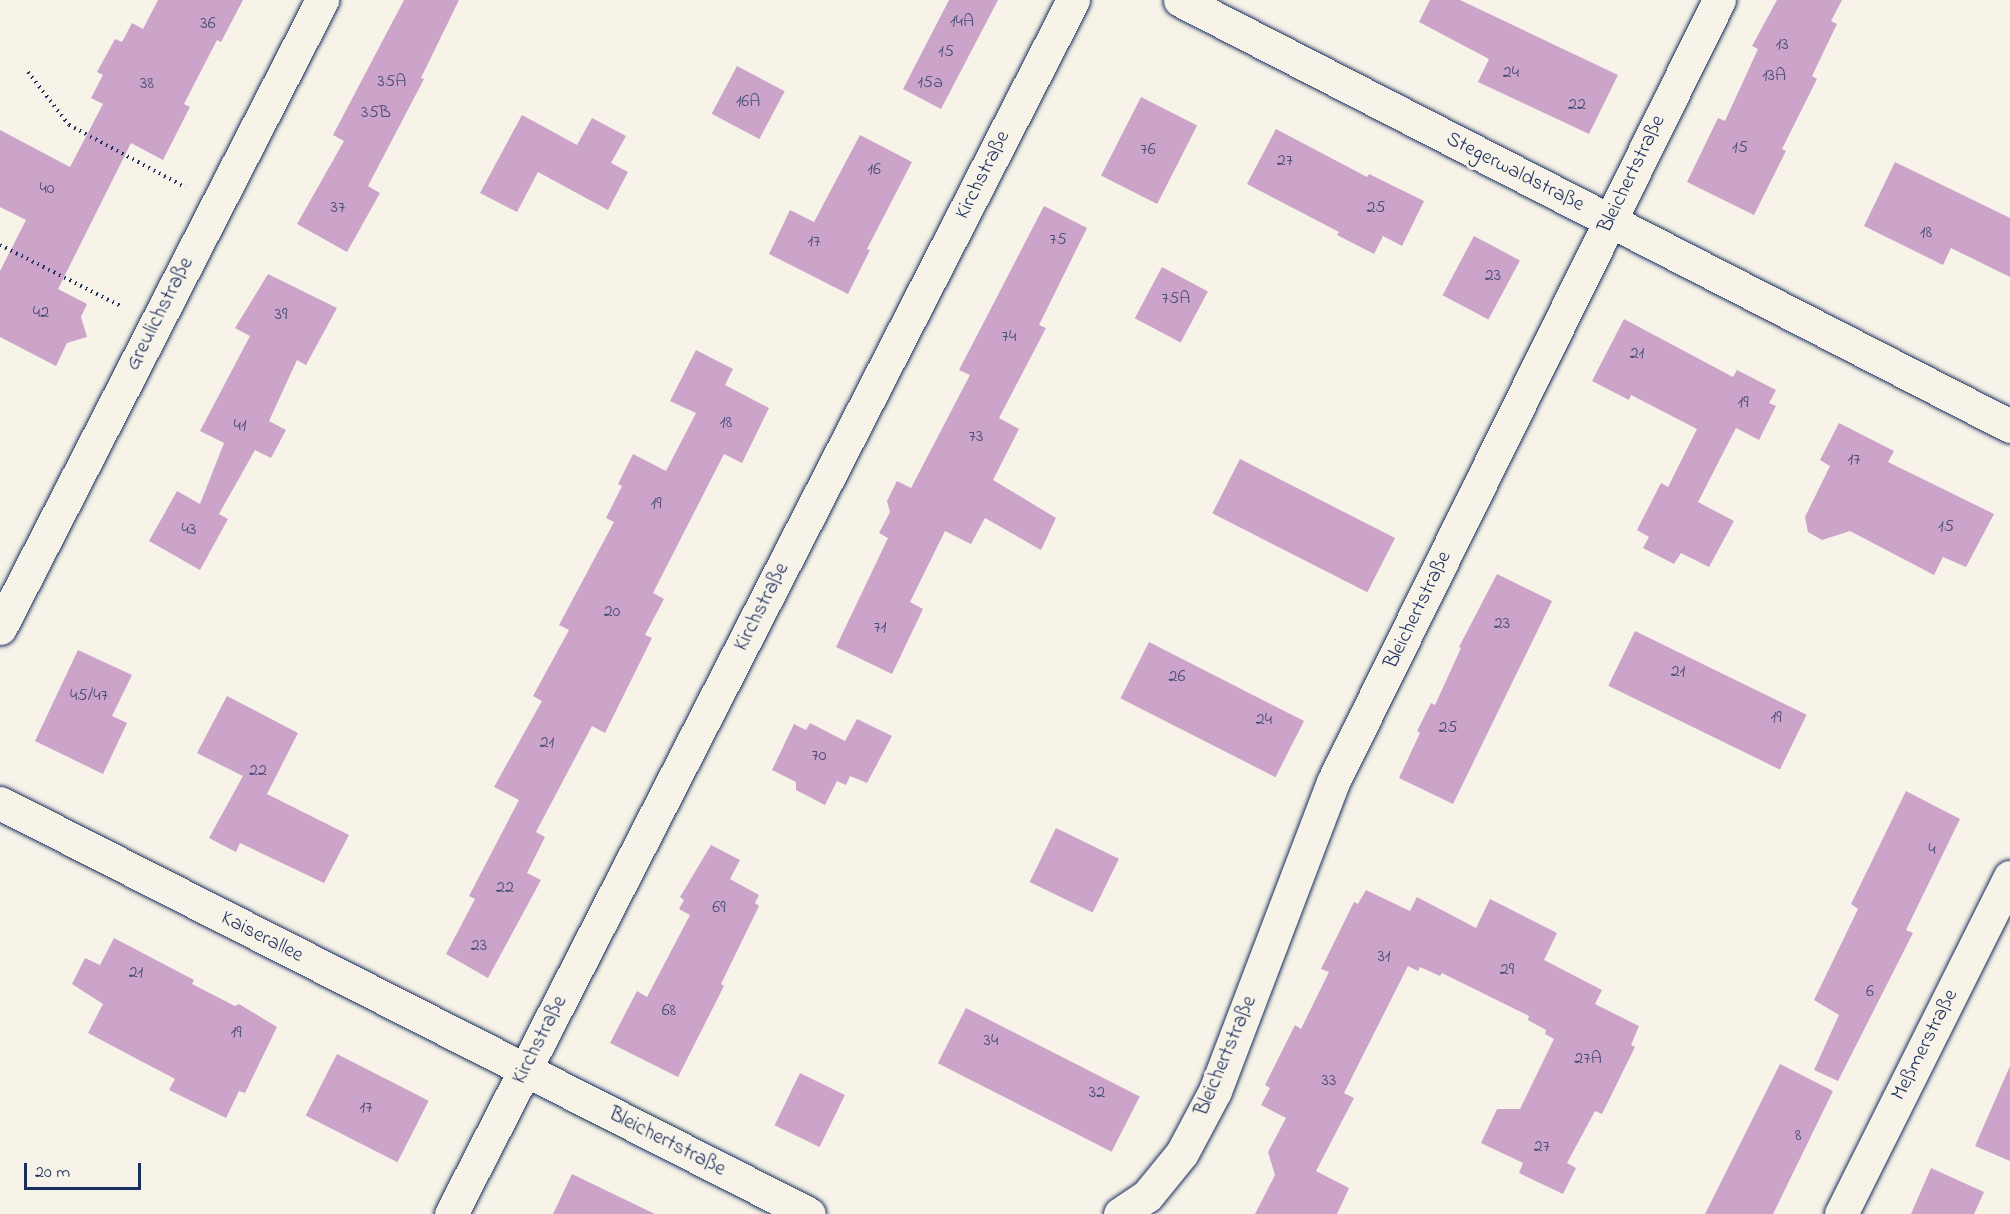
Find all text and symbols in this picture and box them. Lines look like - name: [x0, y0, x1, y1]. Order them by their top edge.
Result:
- house number: 14A: [950, 11, 974, 33]
- house number: 36: [200, 13, 216, 35]
- house number: 13: [1775, 34, 1789, 56]
- house number: 15: [938, 41, 954, 63]
- house number: 24: [1503, 62, 1519, 84]
- house number: 13A: [1762, 65, 1786, 87]
- house number: 35A: [378, 71, 406, 93]
- house number: 15a: [917, 72, 943, 94]
- house number: 38: [140, 73, 154, 95]
- house number: 16A: [736, 91, 760, 113]
- house number: 22: [1568, 94, 1586, 116]
- house number: 35B: [361, 102, 391, 124]
- street label: Bleichertstraße: [1593, 111, 1671, 237]
- street label: Stegerwaldstraße: [1442, 126, 1588, 218]
- street label: Kirchstraße: [950, 127, 1016, 223]
- house number: 15: [1732, 137, 1748, 159]
- house number: 76: [1140, 139, 1156, 161]
- house number: 27: [1277, 150, 1293, 172]
- house number: 16: [867, 159, 881, 181]
- house number: 40: [39, 178, 55, 200]
- house number: 37: [331, 197, 345, 219]
- house number: 25: [1366, 197, 1386, 219]
- house number: 18: [1920, 222, 1932, 244]
- house number: 75: [1049, 229, 1067, 251]
- house number: 17: [807, 231, 821, 253]
- street label: Greulichstraße: [121, 253, 199, 375]
- house number: 23: [1485, 265, 1501, 287]
- house number: 75A: [1162, 288, 1190, 310]
- house number: 42: [33, 302, 49, 324]
- house number: 39: [275, 304, 287, 326]
- house number: 74: [1002, 326, 1016, 348]
- house number: 21: [1630, 343, 1644, 365]
- house number: 19: [1737, 392, 1749, 414]
- house number: 18: [720, 412, 732, 434]
- house number: 41: [233, 415, 247, 437]
- house number: 73: [969, 426, 983, 448]
- house number: 17: [1847, 449, 1861, 471]
- house number: 19: [650, 493, 662, 515]
- house number: 15: [1938, 516, 1954, 538]
- house number: 43: [182, 519, 196, 541]
- street label: Bleichertstraße: [1379, 547, 1457, 673]
- street label: Kirchstraße: [729, 559, 795, 655]
- house number: 20: [604, 601, 620, 623]
- house number: 23: [1494, 613, 1510, 635]
- house number: 71: [873, 617, 887, 639]
- house number: 21: [1671, 661, 1685, 683]
- house number: 26: [1169, 666, 1185, 688]
- house number: 45/47: [70, 685, 108, 707]
- house number: 19: [1770, 707, 1782, 729]
- house number: 24: [1256, 709, 1272, 731]
- house number: 25: [1438, 717, 1458, 739]
- house number: 21: [540, 732, 554, 754]
- house number: 70: [811, 745, 827, 767]
- house number: 22: [249, 760, 267, 782]
- house number: 4: [1928, 839, 1936, 861]
- house number: 22: [496, 877, 514, 899]
- house number: 69: [712, 897, 726, 919]
- street label: Kaiserallee: [217, 906, 307, 968]
- house number: 23: [471, 935, 487, 957]
- house number: 31: [1377, 946, 1391, 968]
- house number: 29: [1500, 959, 1514, 981]
- house number: 21: [129, 962, 143, 984]
- house number: 6: [1866, 981, 1874, 1003]
- street label: Meßmerstraße: [1886, 985, 1964, 1105]
- street label: Kirchstraße: [507, 992, 573, 1088]
- street label: Bleichertstraße: [1189, 992, 1263, 1120]
- house number: 68: [662, 1000, 676, 1022]
- house number: 19: [230, 1022, 242, 1044]
- house number: 34: [984, 1030, 998, 1052]
- house number: 27A: [1574, 1048, 1602, 1070]
- house number: 33: [1322, 1070, 1336, 1092]
- house number: 32: [1089, 1082, 1105, 1104]
- house number: 17: [359, 1097, 373, 1119]
- street label: Bleichertstraße: [604, 1102, 730, 1182]
- house number: 8: [1795, 1125, 1801, 1147]
- house number: 27: [1534, 1136, 1550, 1158]
- scale bar: [27, 1151, 144, 1189]
- text: 20 m: [35, 1160, 70, 1186]

